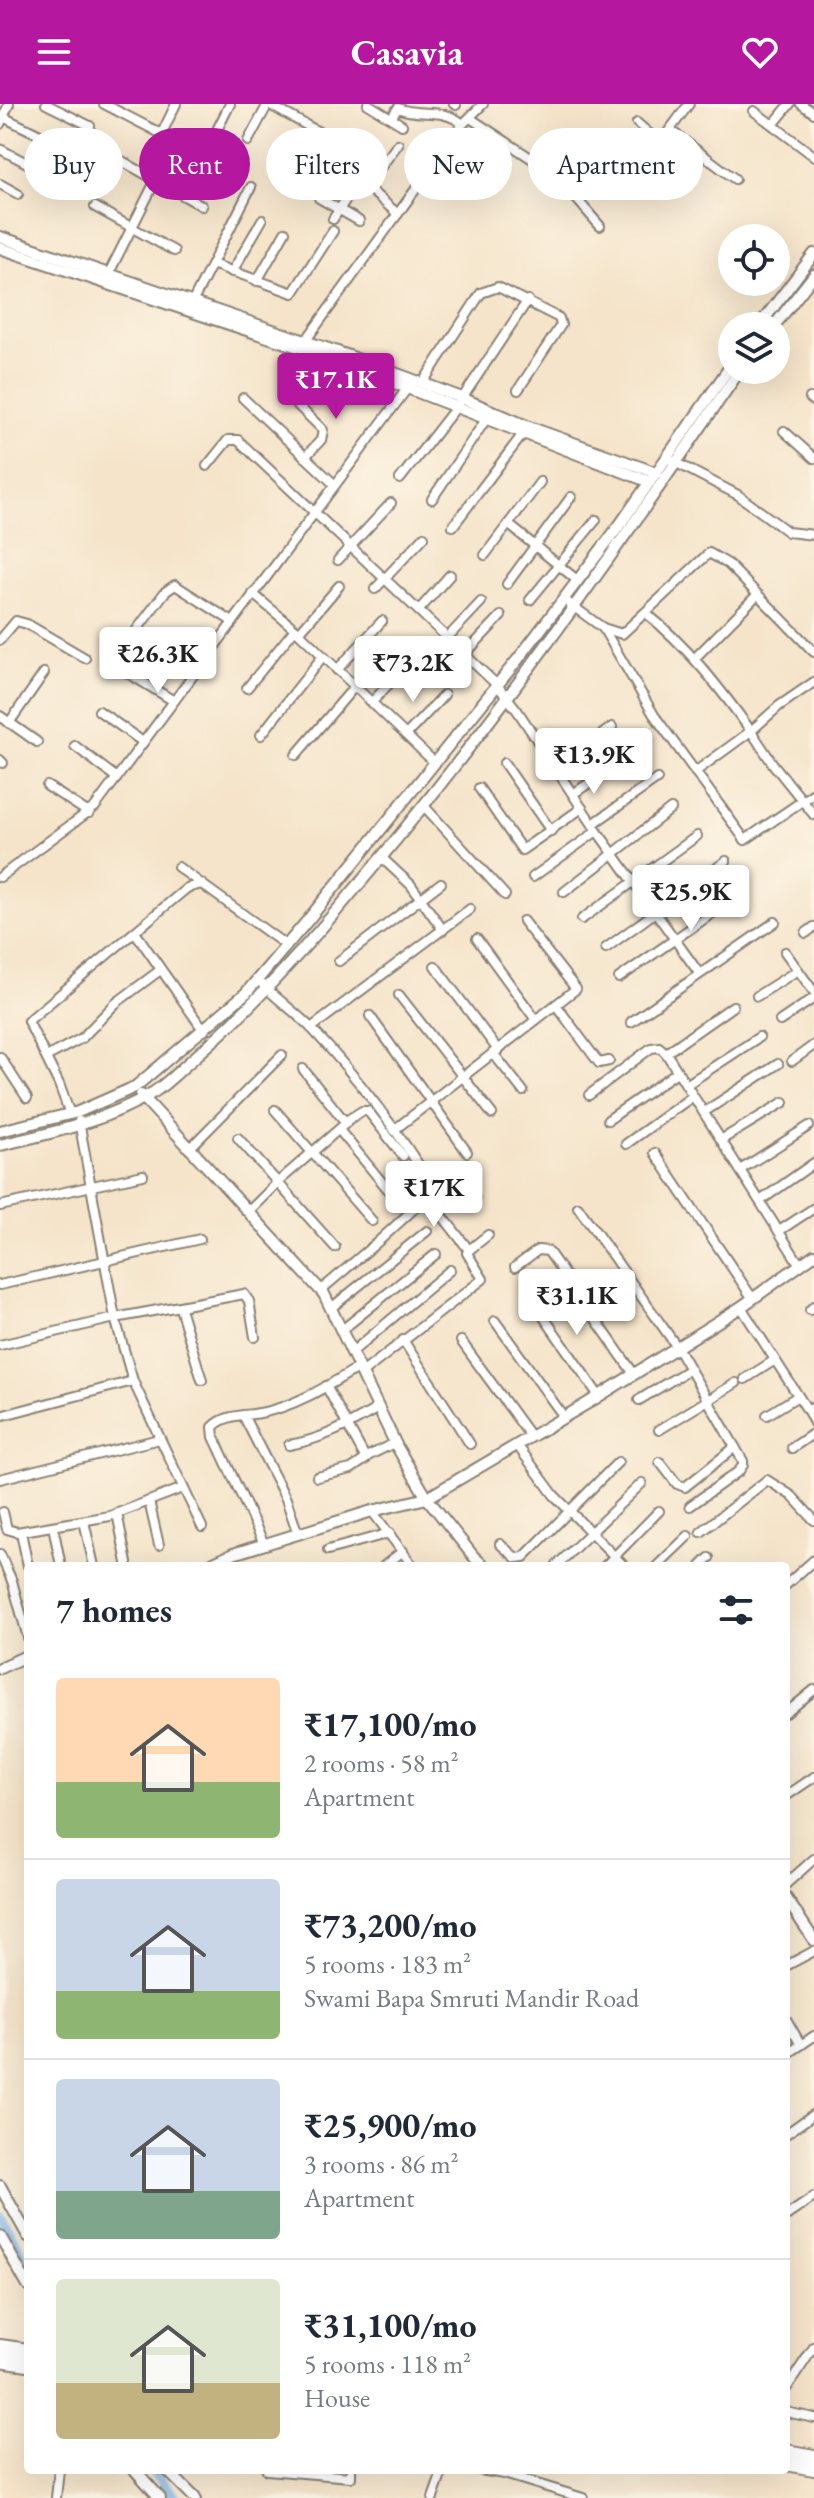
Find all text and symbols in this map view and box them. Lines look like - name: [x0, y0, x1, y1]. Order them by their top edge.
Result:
- text: Casavia: [351, 29, 463, 76]
- icon: menu: [32, 30, 76, 74]
- icon: heart: [738, 30, 782, 74]
- chip: Buy: [24, 128, 123, 200]
- chip: Rent: [139, 128, 250, 200]
- chip: Filters: [266, 128, 388, 200]
- chip: New: [404, 128, 512, 200]
- chip: Apartment: [528, 128, 703, 200]
- map controls: [718, 224, 790, 384]
- button: locate: [718, 224, 790, 296]
- button: layers: [718, 312, 790, 384]
- pin: ₹17.1K: [271, 353, 401, 421]
- text: ₹17.1K: [295, 362, 377, 396]
- pin: ₹26.3K: [93, 627, 223, 695]
- text: ₹26.3K: [117, 636, 199, 670]
- pin: ₹73.2K: [348, 636, 478, 704]
- text: ₹73.2K: [372, 645, 454, 679]
- pin: ₹13.9K: [529, 728, 659, 796]
- text: ₹13.9K: [553, 737, 635, 771]
- pin: ₹25.9K: [626, 865, 756, 933]
- text: ₹25.9K: [650, 874, 732, 908]
- pin: ₹17K: [387, 1161, 481, 1229]
- text: ₹17K: [403, 1170, 465, 1204]
- pin: ₹31.1K: [512, 1269, 642, 1337]
- text: ₹31.1K: [536, 1278, 618, 1312]
- text: 7 homes: [56, 1588, 172, 1632]
- icon: filters: [714, 1588, 758, 1632]
- text: ₹17,100/mo: [304, 1702, 477, 1746]
- icon: home: [120, 1710, 216, 1806]
- text: 2 rooms · 58 m²: [304, 1746, 459, 1780]
- text: Apartment: [304, 1780, 414, 1814]
- text: ₹73,200/mo: [304, 1903, 477, 1947]
- icon: home: [120, 1911, 216, 2007]
- text: 5 rooms · 183 m²: [304, 1947, 471, 1981]
- text: Swami Bapa Smruti Mandir Road: [304, 1981, 639, 2015]
- text: ₹25,900/mo: [304, 2103, 477, 2147]
- icon: home: [120, 2111, 216, 2207]
- text: 3 rooms · 86 m²: [304, 2147, 459, 2181]
- text: Apartment: [304, 2181, 414, 2215]
- text: ₹31,100/mo: [304, 2303, 477, 2347]
- icon: home: [120, 2311, 216, 2407]
- text: 5 rooms · 118 m²: [304, 2347, 471, 2381]
- text: House: [304, 2381, 370, 2415]

